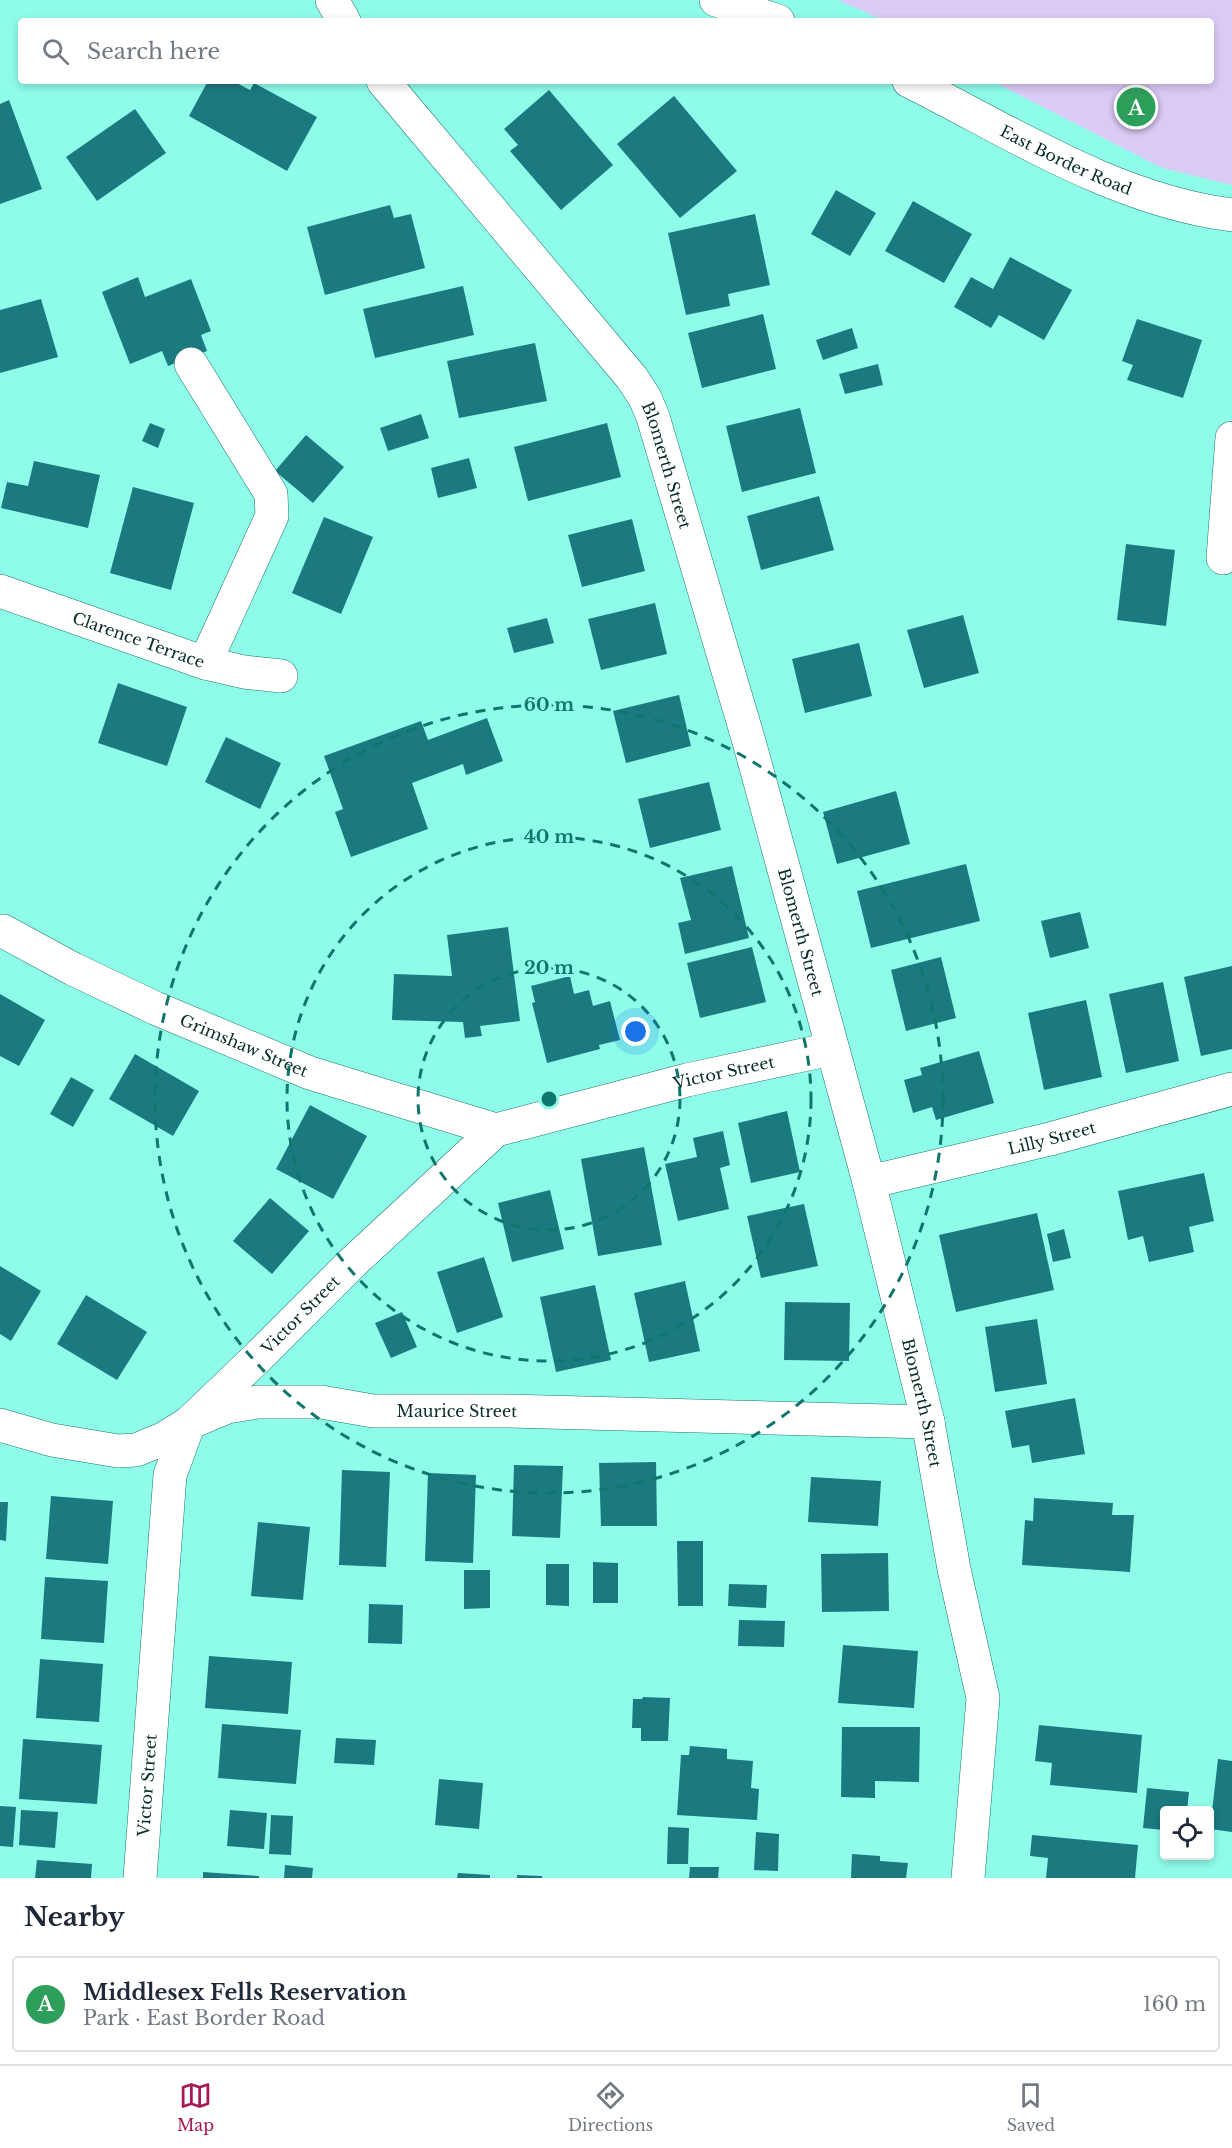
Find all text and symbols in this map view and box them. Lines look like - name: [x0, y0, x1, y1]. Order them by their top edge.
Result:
- search box: [18, 18, 1214, 84]
- icon: search: [39, 35, 72, 68]
- text: Search here: [87, 38, 220, 65]
- pin: A: [1116, 84, 1156, 130]
- street label: East Border Road: [997, 121, 1135, 199]
- street label: Blomerth Street: [638, 398, 695, 531]
- street label: Clarence Terrace: [70, 607, 207, 672]
- text: 60 m: [524, 694, 574, 716]
- text: 40 m: [524, 826, 574, 848]
- street label: Blomerth Street: [774, 866, 828, 998]
- text: 20 m: [524, 957, 574, 979]
- street label: Grimshaw Street: [177, 1010, 311, 1081]
- your location: [621, 1017, 650, 1046]
- street label: Victor Street: [670, 1051, 776, 1093]
- centre of rings: [539, 1089, 559, 1109]
- street label: Lilly Street: [1006, 1117, 1098, 1159]
- street label: Victor Street: [256, 1271, 344, 1359]
- street label: Blomerth Street: [898, 1336, 946, 1469]
- street label: Maurice Street: [397, 1401, 517, 1421]
- street label: Victor Street: [133, 1733, 161, 1838]
- map controls: [1160, 1806, 1214, 1860]
- button: locate: [1160, 1806, 1214, 1860]
- text: Nearby: [24, 1901, 125, 1933]
- text: Middlesex Fells Reservation: [83, 1979, 407, 2006]
- text: A: [37, 1992, 54, 2016]
- text: 160 m: [1143, 1992, 1206, 2016]
- text: Park · East Border Road: [83, 2006, 325, 2030]
- tab: Map: [177, 2079, 214, 2135]
- tab: Directions: [568, 2079, 653, 2135]
- tab: Saved: [1007, 2079, 1055, 2135]

